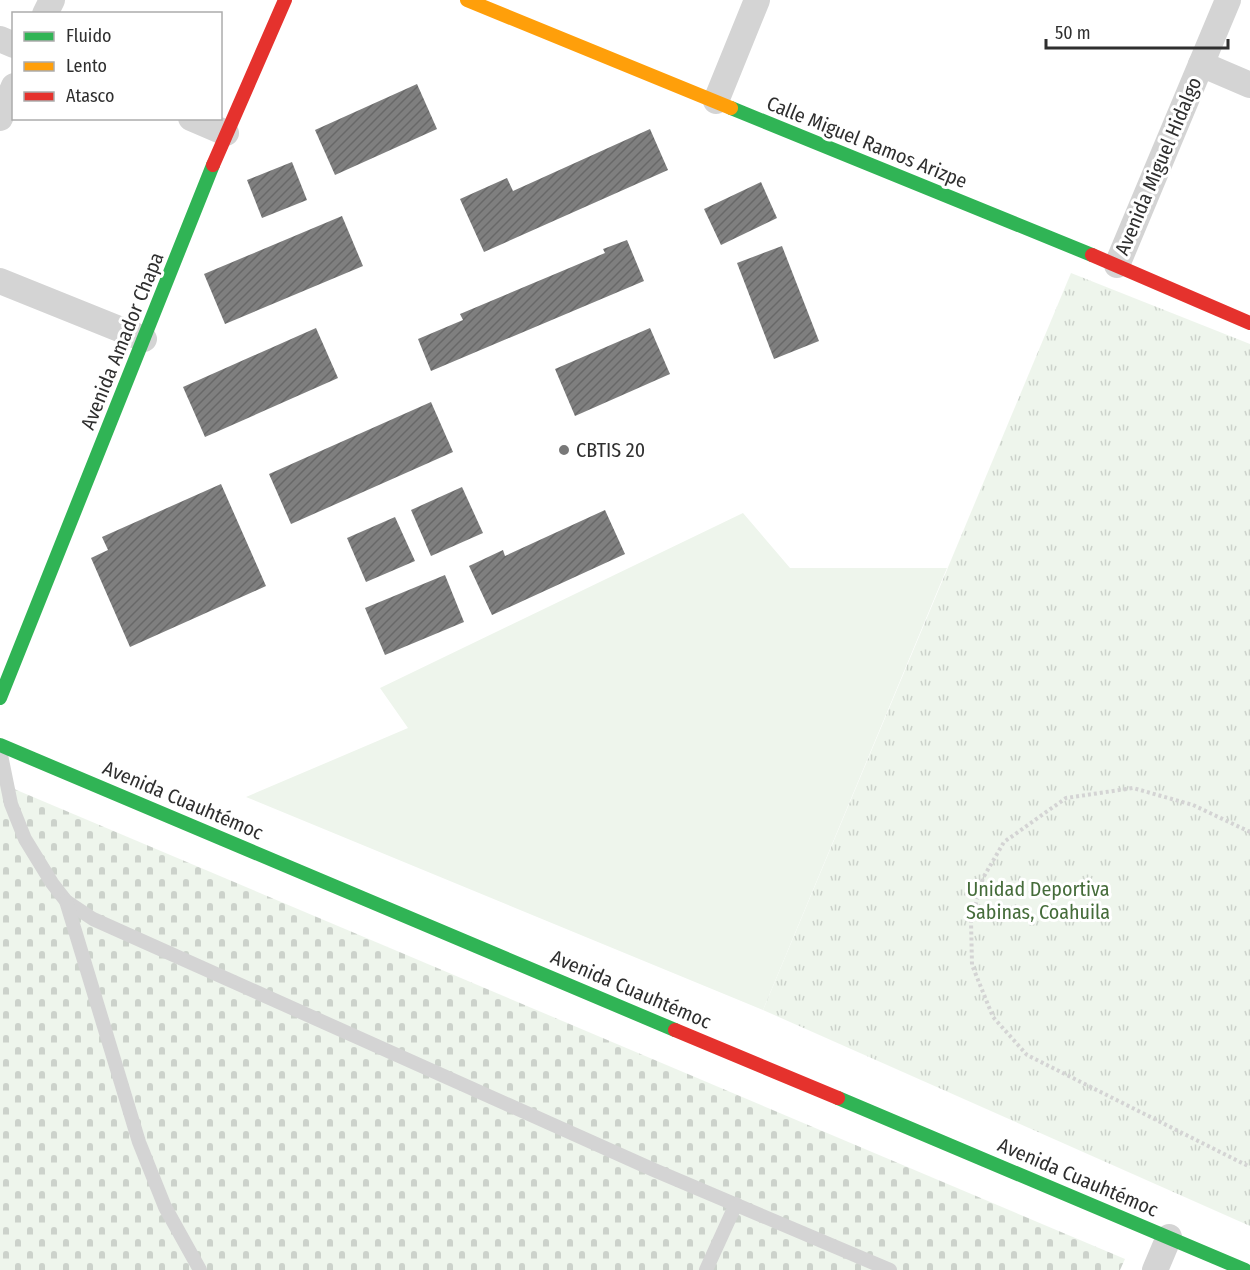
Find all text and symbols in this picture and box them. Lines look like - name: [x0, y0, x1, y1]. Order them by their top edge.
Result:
- legend: [12, 12, 222, 120]
- scale bar: [1046, 12, 1228, 50]
- text: 50 m: [1055, 22, 1091, 44]
- text: Fluido: [66, 25, 112, 47]
- text: Lento: [66, 55, 107, 77]
- street label: Avenida Miguel Hidalgo: [1110, 73, 1206, 259]
- text: Atasco: [66, 85, 114, 107]
- street label: Calle Miguel Ramos Arizpe: [763, 91, 971, 193]
- street label: Avenida Amador Chapa: [75, 249, 169, 433]
- place label: CBTIS 20: [576, 438, 645, 462]
- marker: CBTIS 20: [557, 443, 571, 457]
- street label: Avenida Cuauhtémoc: [99, 755, 267, 845]
- park label: Unidad Deportiva Sabinas, Coahuila: [966, 877, 1110, 924]
- street label: Avenida Cuauhtémoc: [547, 944, 715, 1034]
- street label: Avenida Cuauhtémoc: [994, 1132, 1162, 1222]

